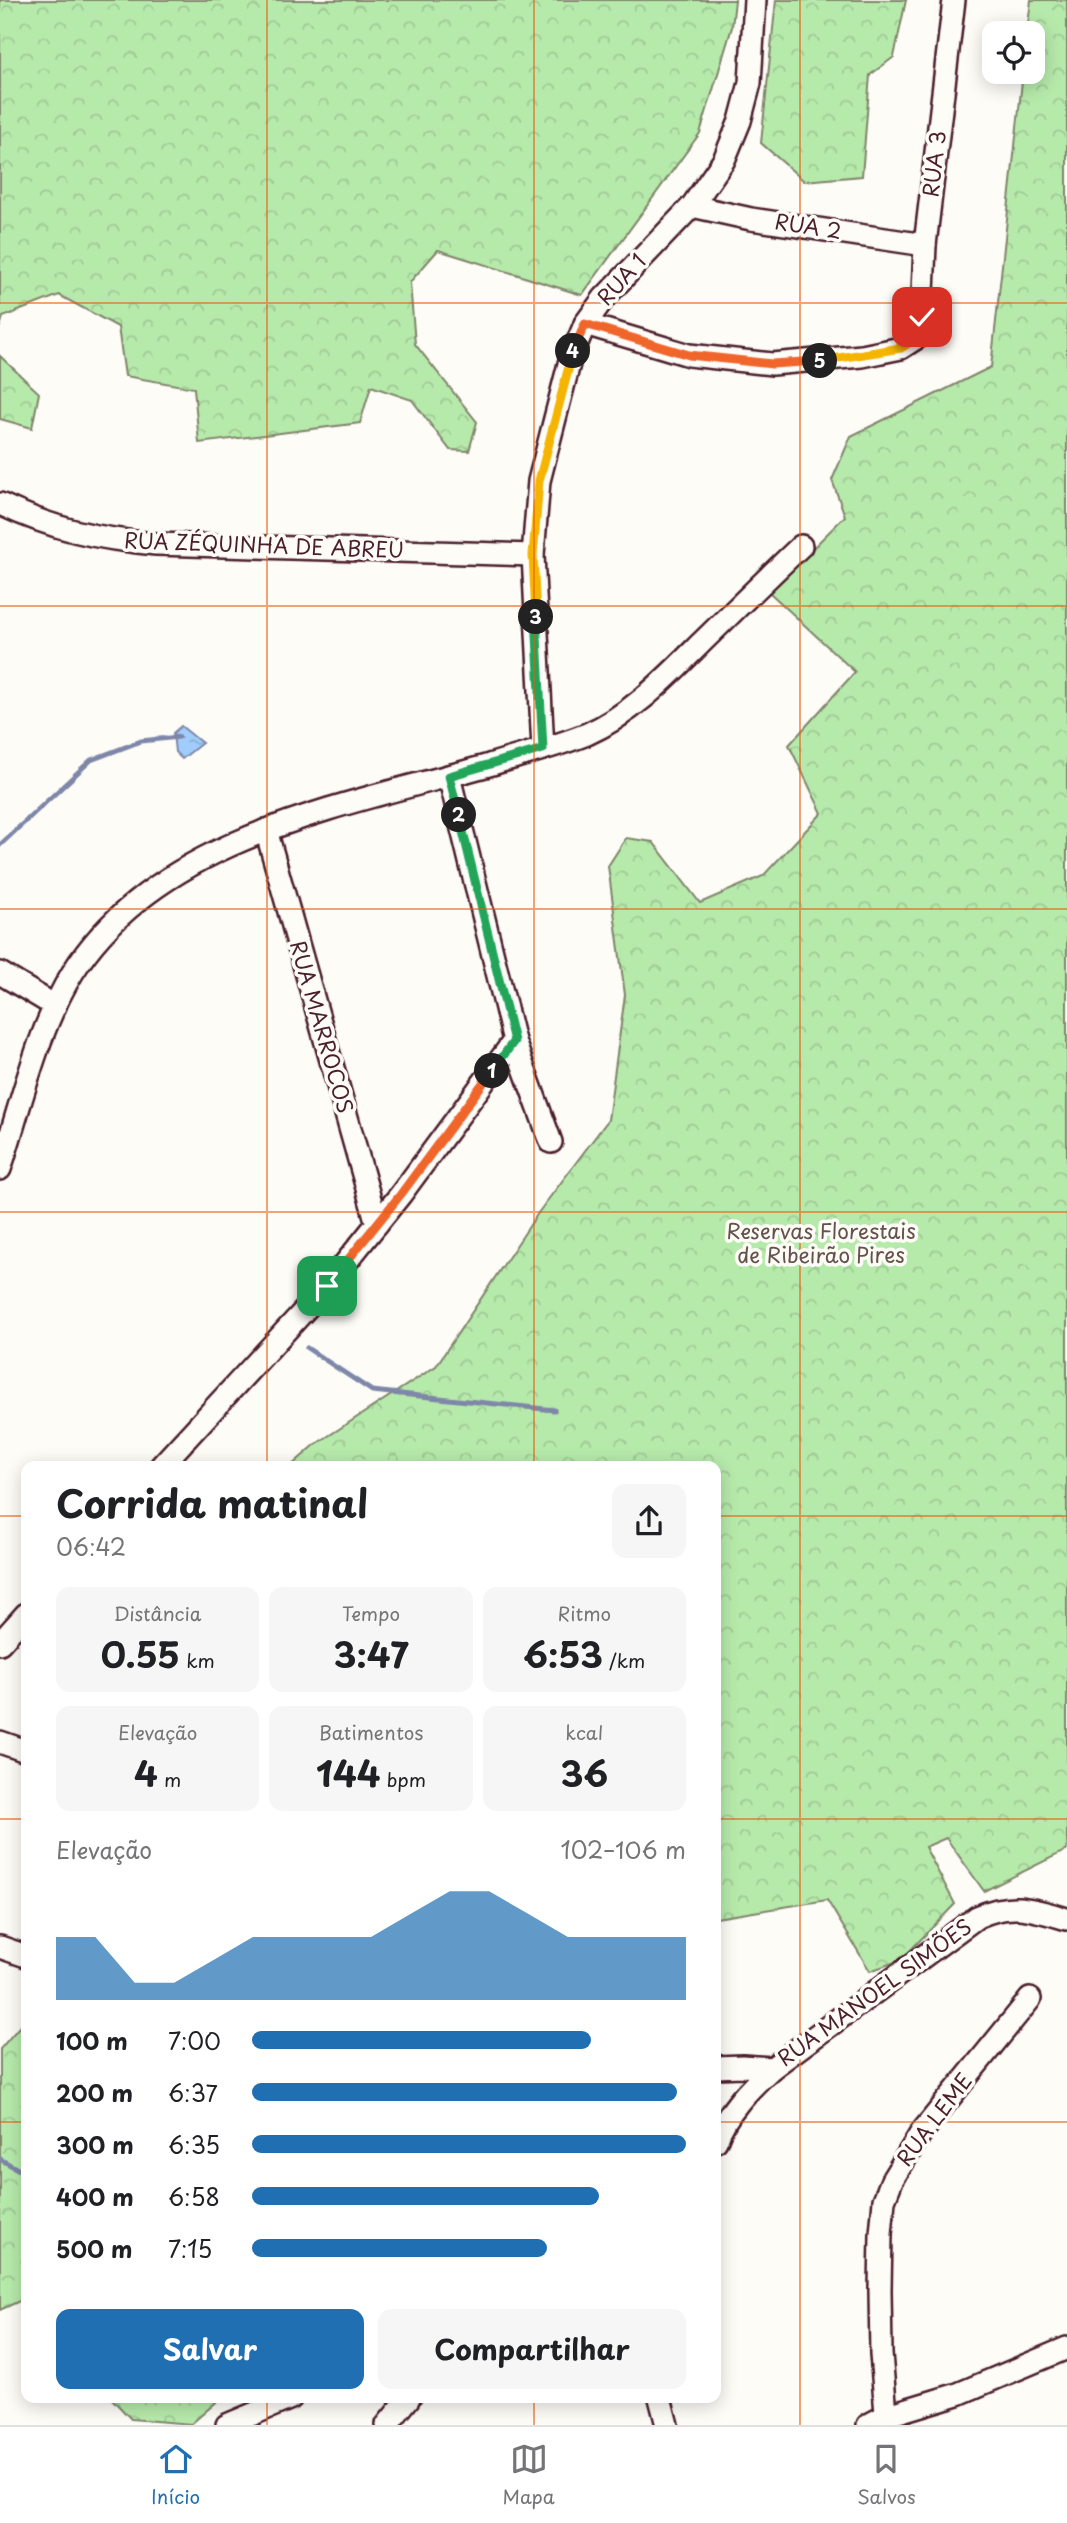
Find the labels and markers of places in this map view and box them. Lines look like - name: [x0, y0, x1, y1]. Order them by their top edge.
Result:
- pin: [892, 287, 952, 347]
- pin: 4: [556, 334, 590, 368]
- pin: 5: [802, 344, 838, 378]
- pin: 3: [518, 600, 554, 634]
- pin: 2: [442, 798, 476, 832]
- pin: 1: [475, 1054, 510, 1088]
- pin: [297, 1256, 357, 1316]

